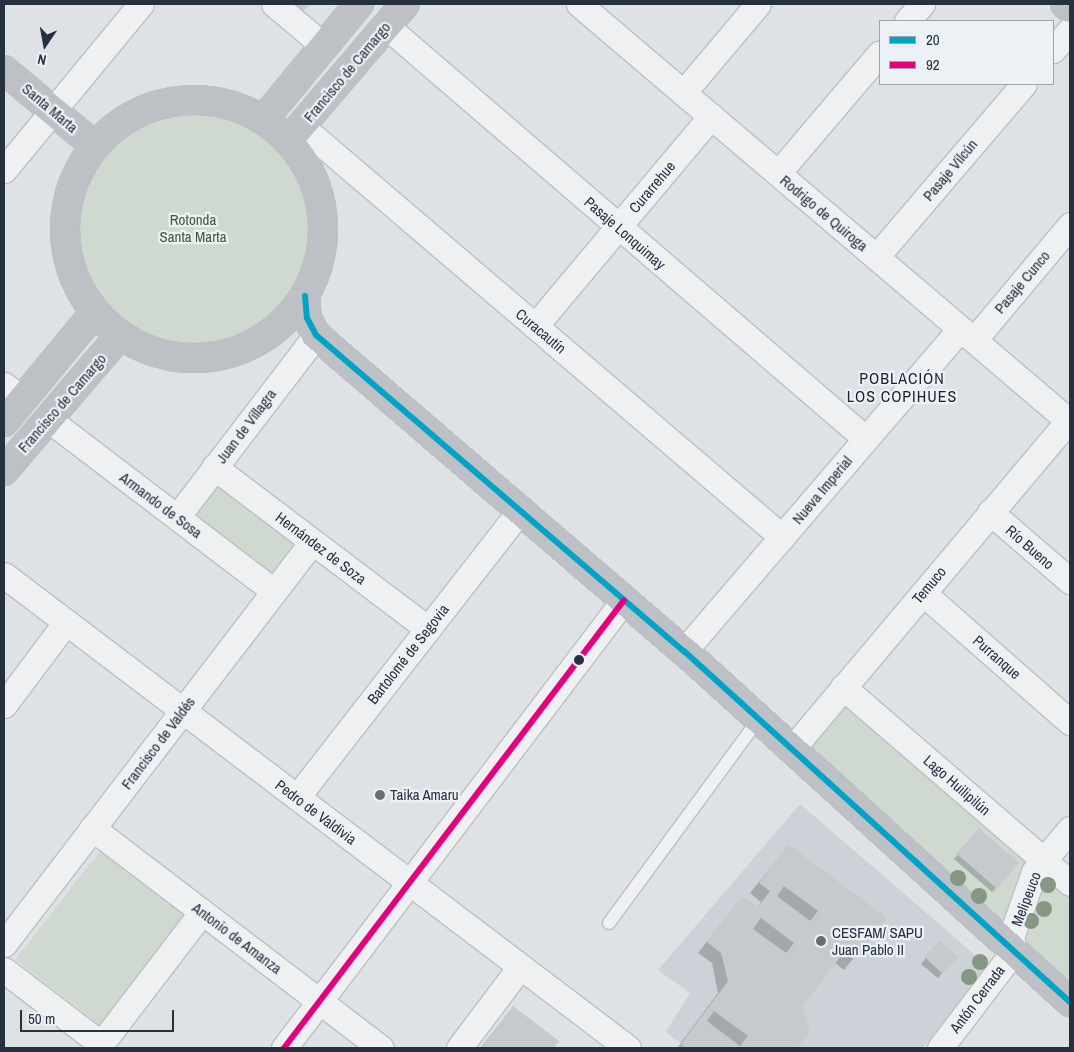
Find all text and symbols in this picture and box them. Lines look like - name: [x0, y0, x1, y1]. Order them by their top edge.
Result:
- street label: Francisco de Camargo: [300, 18, 394, 126]
- north arrow: [20, 20, 70, 70]
- legend: [879, 20, 1054, 85]
- text: 20: [926, 29, 940, 50]
- text: N: [36, 50, 48, 69]
- text: 92: [926, 54, 940, 75]
- street label: Santa Marta: [19, 80, 81, 136]
- street label: Pasaje Vilcún: [919, 135, 981, 205]
- street label: Curarrehue: [625, 157, 679, 217]
- street label: Rodrigo de Quiroga: [777, 171, 871, 255]
- street label: Pasaje Lonquimay: [581, 193, 669, 273]
- park label: Rotonda Santa Marta: [159, 210, 227, 245]
- street label: Pasaje Cunco: [990, 247, 1054, 317]
- street label: Curacautín: [512, 305, 570, 357]
- street label: Francisco de Camargo: [14, 350, 110, 456]
- district label: POBLACIÓN LOS COPIHUES: [845, 368, 959, 406]
- street label: Juan de Villagra: [212, 385, 280, 467]
- street label: Nueva Imperial: [788, 452, 856, 528]
- street label: Armando de Sosa: [116, 468, 206, 542]
- street label: Hernández de Soza: [272, 508, 370, 588]
- street label: Río Bueno: [1002, 521, 1058, 573]
- street label: Temuco: [908, 563, 950, 607]
- street label: Bartolomé de Segovia: [363, 601, 453, 707]
- street label: Purranque: [969, 631, 1025, 683]
- unlabelled marker: [574, 655, 584, 665]
- street label: Francisco de Valdés: [117, 693, 199, 793]
- street label: Lago Huilipilún: [920, 751, 994, 819]
- street label: Pedro de Valdivia: [272, 776, 360, 848]
- place label: Taika Amaru: [390, 786, 459, 804]
- marker: Taika Amaru: [374, 789, 386, 801]
- street label: Melipeuco: [1007, 869, 1045, 929]
- street label: Antonio de Amanza: [188, 898, 286, 978]
- place label: CESFAM/ SAPU Juan Pablo II: [832, 923, 923, 958]
- marker: CESFAM/ SAPU Juan Pablo II: [814, 934, 828, 948]
- street label: Antón Cerrada: [946, 962, 1008, 1036]
- scale bar: [22, 1000, 176, 1032]
- text: 50 m: [28, 1008, 55, 1029]

